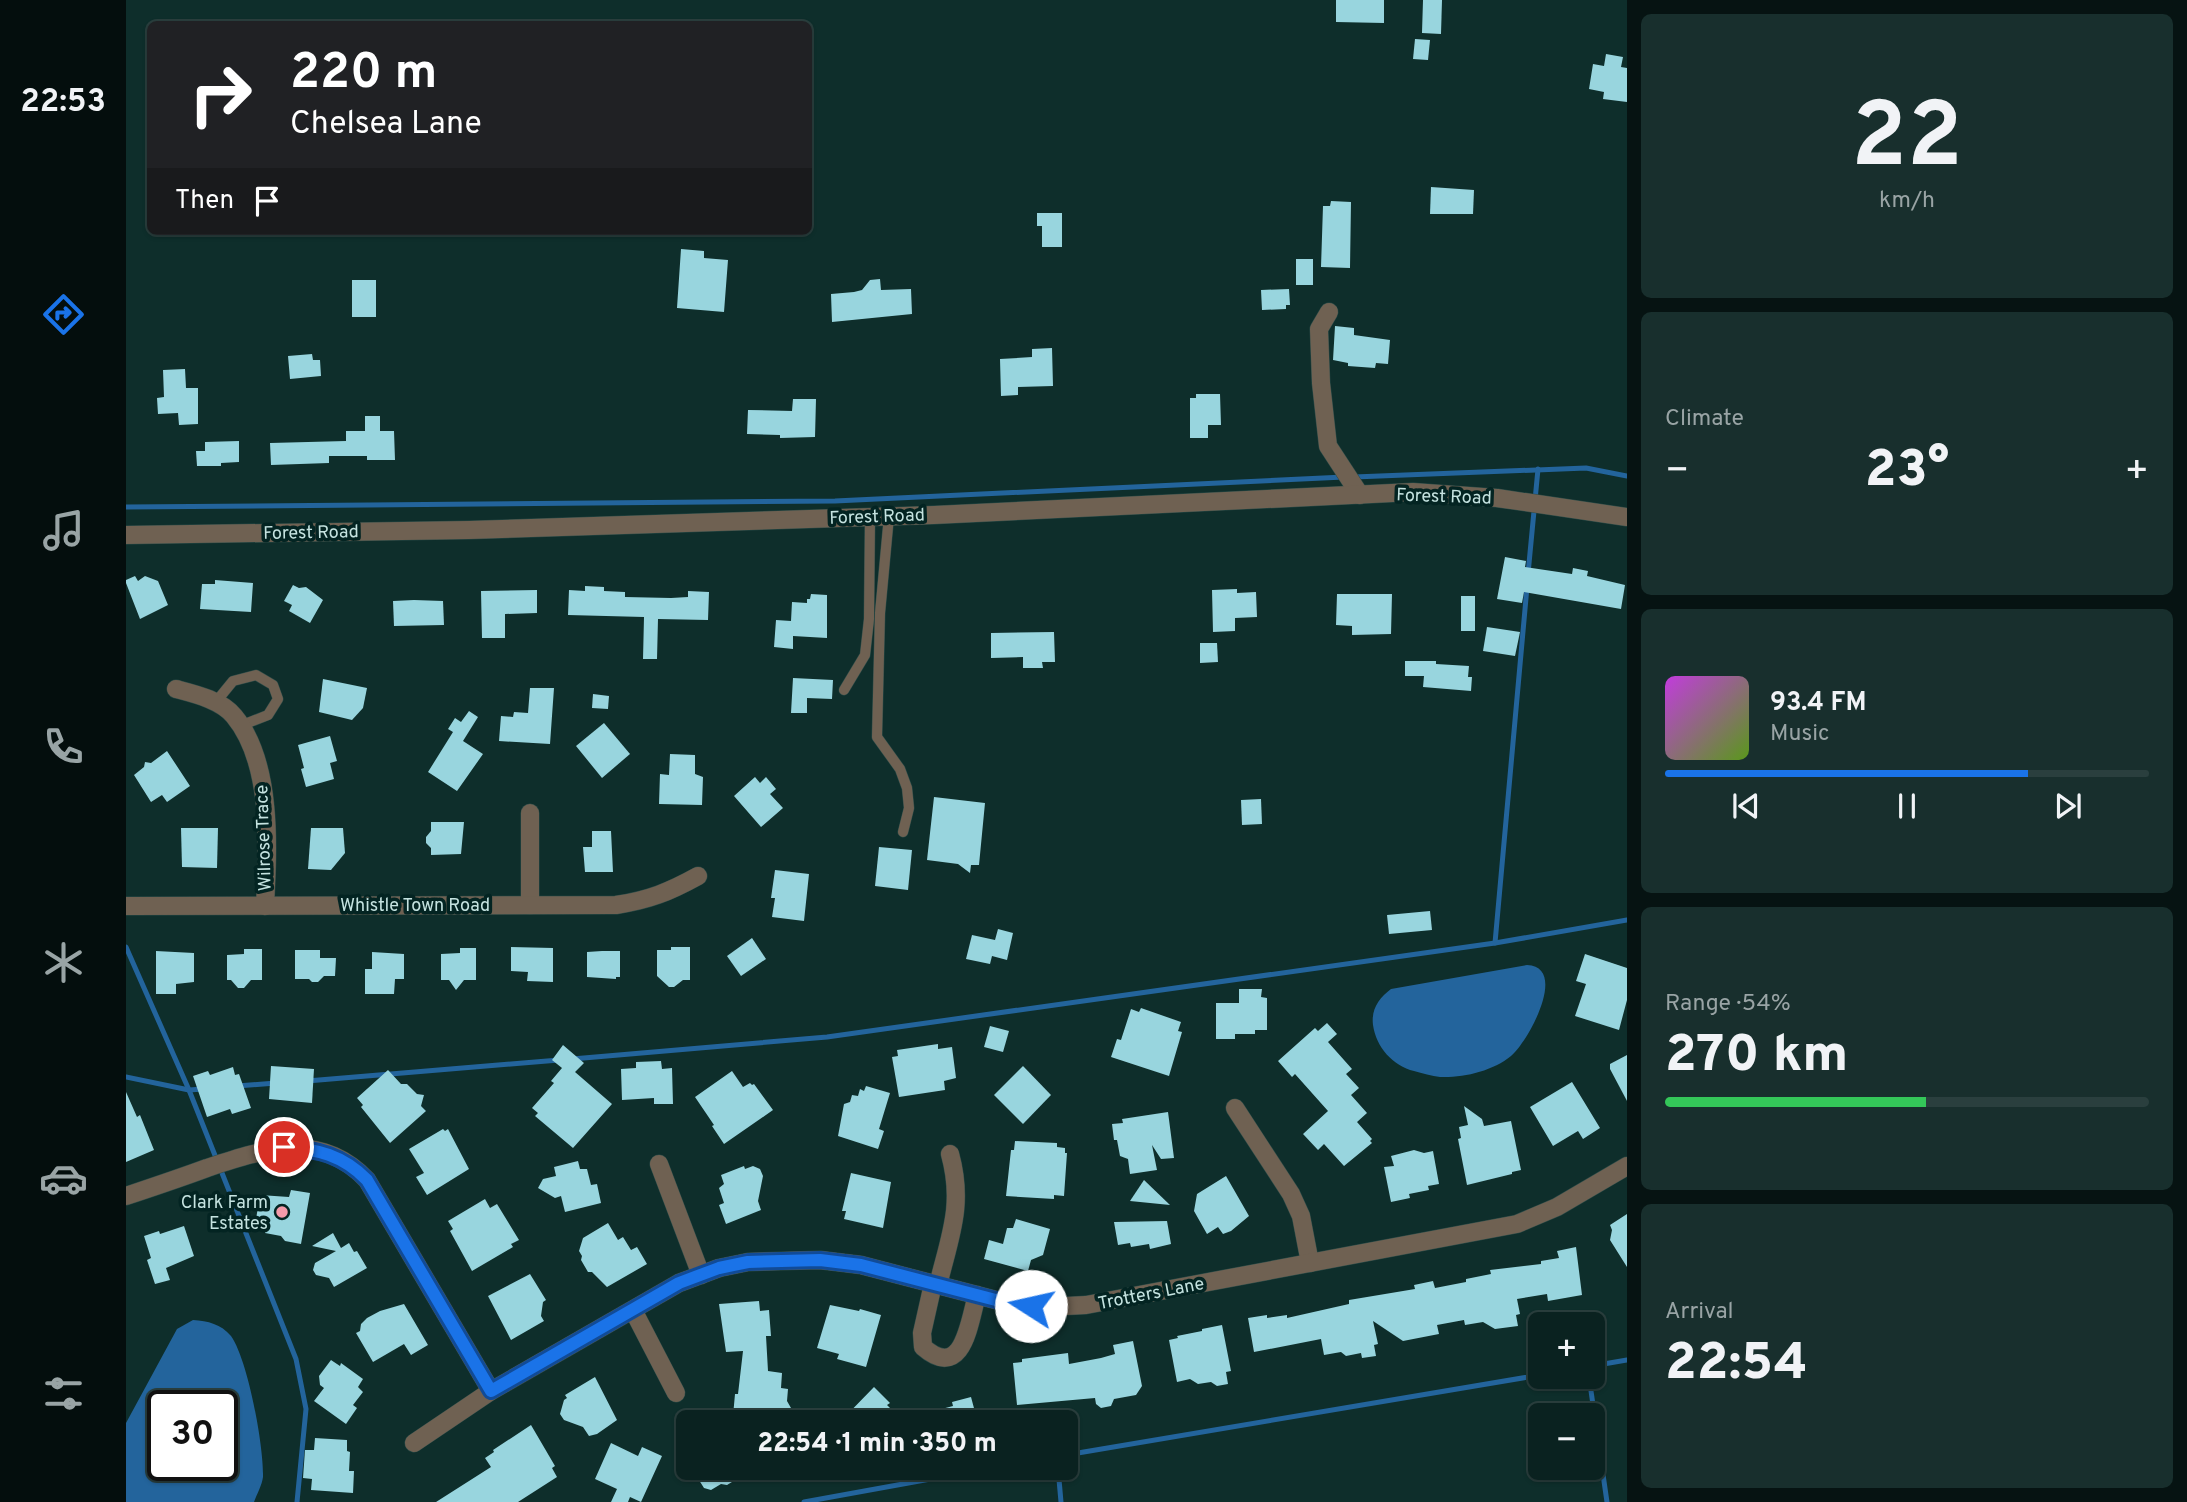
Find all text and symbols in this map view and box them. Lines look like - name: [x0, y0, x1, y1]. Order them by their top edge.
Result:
- text: 220 m: [290, 44, 437, 106]
- icon: right: [175, 49, 266, 140]
- text: 22:53: [20, 83, 106, 123]
- text: 22: [1851, 84, 1963, 199]
- text: Chelsea Lane: [290, 105, 482, 145]
- icon: arrive: [248, 182, 286, 220]
- text: Then: [175, 185, 234, 218]
- text: km/h: [1879, 187, 1935, 216]
- icon: directions: [39, 290, 88, 339]
- text: Climate: [1665, 405, 1744, 434]
- text: 23°: [1865, 439, 1949, 505]
- text: −: [1665, 448, 1690, 497]
- text: +: [2124, 448, 2149, 497]
- street label: Forest Road: [1396, 484, 1492, 511]
- street label: Forest Road: [829, 504, 925, 531]
- icon: music: [39, 506, 88, 555]
- street label: Forest Road: [263, 521, 359, 546]
- text: 93.4 FM: [1770, 687, 1866, 720]
- text: Music: [1770, 720, 1830, 749]
- icon: phone: [39, 722, 88, 771]
- street label: Wilrose Trace: [251, 784, 278, 892]
- icon: previous: [1727, 787, 1765, 825]
- icon: pause: [1888, 787, 1926, 825]
- icon: next: [2049, 787, 2087, 825]
- street label: Whistle Town Road: [340, 895, 490, 918]
- icon: climate: [39, 938, 88, 987]
- text: Range · 54%: [1665, 990, 1791, 1019]
- text: 270 km: [1665, 1024, 1848, 1090]
- pin: [254, 1117, 314, 1177]
- icon: arrive: [265, 1128, 303, 1166]
- icon: car: [39, 1154, 88, 1203]
- place label: Clark Farm Estates: [181, 1192, 268, 1236]
- marker: Clark Farm Estates: [274, 1204, 290, 1220]
- position arrow: [994, 1269, 1068, 1343]
- street label: Trotters Lane: [1096, 1273, 1206, 1316]
- text: Arrival: [1665, 1298, 1734, 1327]
- map controls: [1528, 1312, 1605, 1480]
- button: +: [1528, 1312, 1605, 1389]
- text: 22:54: [1665, 1332, 1808, 1398]
- icon: filters: [39, 1369, 88, 1418]
- speed limit sign: 30: [147, 1390, 238, 1481]
- button: −: [1528, 1403, 1605, 1480]
- text: 22:54 · 1 min · 350 m: [757, 1428, 997, 1461]

